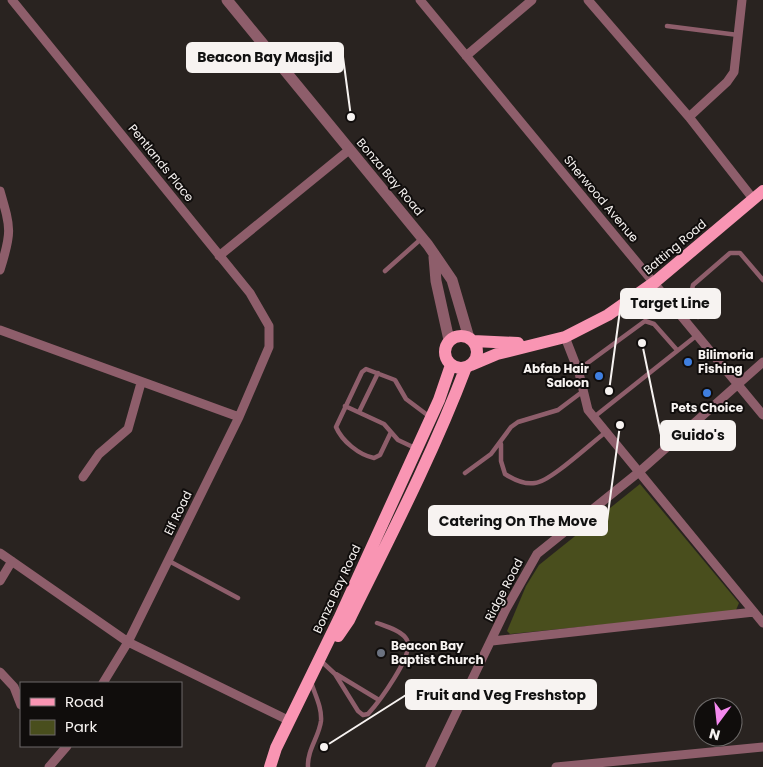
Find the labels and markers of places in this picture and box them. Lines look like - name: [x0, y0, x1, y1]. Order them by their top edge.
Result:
- callout: Beacon Bay Masjid: [187, 43, 343, 72]
- callout: Target Line: [621, 289, 720, 318]
- place label: Bilimoria Fishing: [698, 346, 754, 377]
- marker: Bilimoria Fishing: [682, 356, 694, 368]
- place label: Abfab Hair Saloon: [523, 360, 589, 391]
- marker: Abfab Hair Saloon: [593, 370, 605, 382]
- marker: Pets Choice: [701, 387, 713, 399]
- place label: Pets Choice: [671, 399, 744, 416]
- callout: Guido's: [661, 421, 735, 450]
- callout: Catering On The Move: [429, 506, 607, 535]
- place label: Beacon Bay Baptist Church: [391, 637, 484, 668]
- marker: Beacon Bay Baptist Church: [375, 647, 387, 659]
- callout: Fruit and Veg Freshstop: [406, 680, 596, 709]

